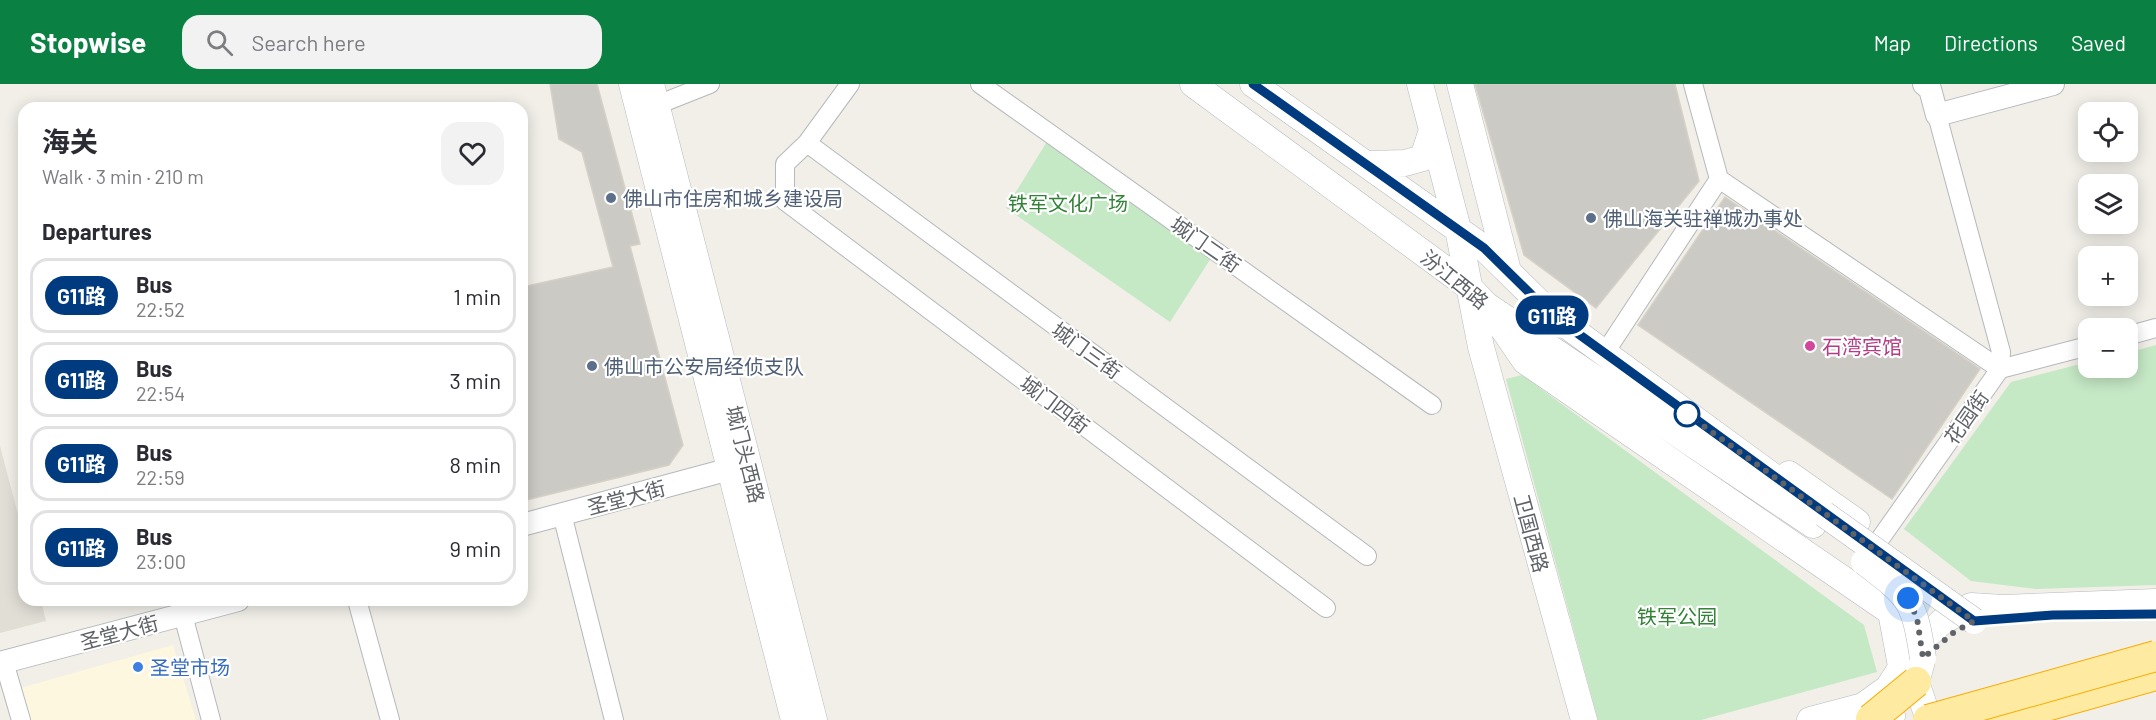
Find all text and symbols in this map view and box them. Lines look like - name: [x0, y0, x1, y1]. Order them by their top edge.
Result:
- search box: [182, 15, 602, 69]
- text: Stopwise: [30, 25, 146, 59]
- icon: search: [203, 26, 236, 59]
- text: Search here: [251, 29, 366, 55]
- text: Map: [1874, 30, 1911, 55]
- text: Directions: [1944, 30, 2038, 55]
- text: Saved: [2071, 30, 2126, 55]
- map controls: [2078, 102, 2138, 378]
- button: locate: [2078, 102, 2138, 162]
- button: heart: [441, 122, 504, 185]
- text: 海关: [42, 124, 98, 158]
- text: Walk · 3 min · 210 m: [42, 164, 204, 188]
- button: layers: [2078, 174, 2138, 234]
- place label: 佛山市住房和城乡建设局: [623, 186, 843, 210]
- marker: 佛山市住房和城乡建设局: [604, 191, 618, 205]
- park label: 铁军文化广场: [1008, 191, 1128, 215]
- place label: 佛山海关驻禅城办事处: [1603, 206, 1803, 230]
- street label: 城门二街: [1166, 211, 1246, 277]
- marker: 佛山海关驻禅城办事处: [1584, 211, 1598, 225]
- text: Departures: [42, 218, 152, 244]
- street label: 汾江西路: [1416, 245, 1494, 313]
- button: +: [2078, 246, 2138, 306]
- text: Bus: [136, 271, 172, 297]
- text: G11路: [57, 283, 106, 308]
- text: 1 min: [453, 283, 501, 309]
- line badge: G11路: [1510, 296, 1594, 334]
- text: 22:52: [136, 297, 185, 321]
- text: G11路: [1528, 303, 1576, 328]
- street label: 城门三街: [1048, 317, 1126, 383]
- button: −: [2078, 318, 2138, 378]
- place label: 石湾宾馆: [1822, 334, 1902, 358]
- marker: 石湾宾馆: [1803, 339, 1817, 353]
- place label: 佛山市公安局经侦支队: [604, 354, 804, 378]
- text: Bus: [136, 355, 172, 381]
- marker: 佛山市公安局经侦支队: [585, 359, 599, 373]
- text: G11路: [57, 367, 106, 392]
- text: 3 min: [450, 367, 501, 393]
- street label: 城门四街: [1016, 370, 1094, 438]
- text: 22:54: [136, 381, 185, 405]
- street label: 花园街: [1939, 386, 1993, 448]
- unlabelled marker: [1674, 401, 1700, 427]
- street label: 城门头西路: [722, 403, 770, 505]
- text: Bus: [136, 439, 172, 465]
- text: G11路: [57, 451, 106, 476]
- text: 8 min: [449, 451, 501, 477]
- text: 22:59: [136, 465, 185, 489]
- street label: 圣堂大街: [584, 475, 668, 519]
- street label: 卫国西路: [1510, 491, 1554, 575]
- text: Bus: [136, 523, 172, 549]
- text: G11路: [57, 535, 106, 560]
- text: 9 min: [449, 535, 501, 561]
- text: 23:00: [136, 549, 186, 573]
- your location: [1893, 583, 1923, 613]
- park label: 铁军公园: [1637, 604, 1717, 628]
- street label: 圣堂大街: [77, 610, 161, 654]
- place label: 圣堂市场: [150, 655, 230, 679]
- marker: 圣堂市场: [131, 660, 145, 674]

